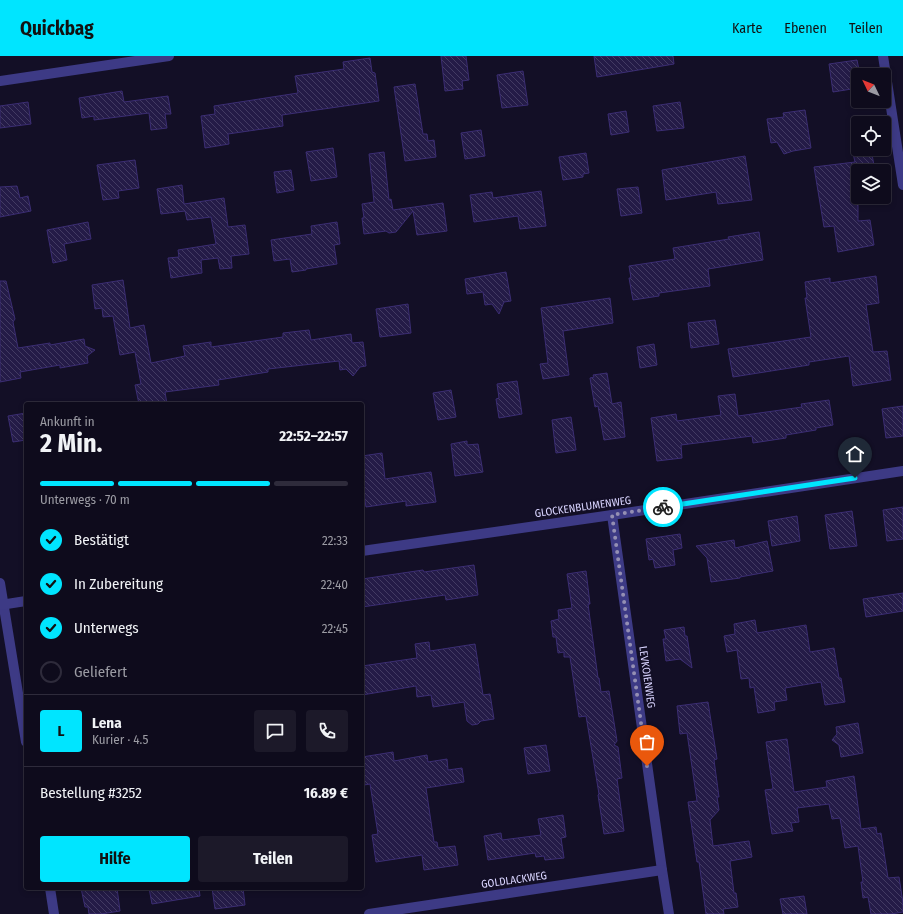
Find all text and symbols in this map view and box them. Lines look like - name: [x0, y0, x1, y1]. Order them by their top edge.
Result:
- text: Quickbag: [20, 17, 94, 40]
- text: Karte: [732, 20, 762, 37]
- text: Ebenen: [784, 20, 827, 37]
- text: Teilen: [849, 20, 883, 37]
- north arrow: [851, 68, 891, 108]
- map controls: [851, 68, 891, 204]
- button: locate: [851, 116, 891, 156]
- button: layers: [851, 164, 891, 204]
- text: Ankunft in: [40, 414, 95, 429]
- text: 22:52–22:57: [279, 427, 348, 445]
- text: 2 Min.: [40, 428, 102, 459]
- pin: [838, 437, 872, 478]
- icon: home: [844, 443, 866, 465]
- courier: [643, 487, 683, 527]
- text: Unterwegs · 70 m: [40, 492, 130, 507]
- street label: GLOCKENBLUMENWEG: [534, 494, 632, 520]
- icon: bike: [652, 496, 674, 518]
- icon: check: [40, 529, 62, 551]
- text: Bestätigt: [74, 531, 129, 549]
- text: 22:33: [322, 533, 348, 548]
- icon: check: [40, 573, 62, 595]
- text: In Zubereitung: [74, 575, 163, 593]
- text: 22:40: [321, 577, 348, 592]
- icon: check: [40, 617, 62, 639]
- text: Unterwegs: [74, 619, 139, 637]
- text: 22:45: [322, 621, 348, 636]
- street label: LEVKOIENWEG: [636, 645, 658, 709]
- text: Geliefert: [74, 663, 127, 681]
- button: chat: [254, 710, 296, 752]
- button: phone: [306, 710, 348, 752]
- text: Lena: [92, 714, 122, 732]
- text: L: [58, 722, 64, 740]
- pin: [630, 725, 664, 766]
- icon: bag: [636, 731, 658, 753]
- text: Kurier · 4.5: [92, 732, 148, 747]
- text: Bestellung #3252: [40, 784, 142, 802]
- text: 16.89 €: [304, 784, 348, 802]
- button: Hilfe: [40, 836, 190, 882]
- button: Teilen: [198, 836, 348, 882]
- street label: GOLDLACKWEG: [480, 869, 548, 891]

